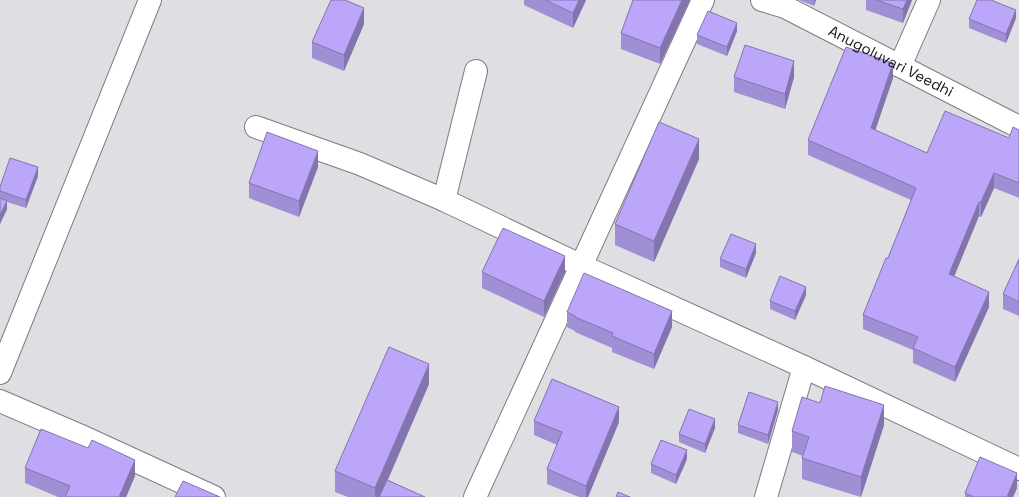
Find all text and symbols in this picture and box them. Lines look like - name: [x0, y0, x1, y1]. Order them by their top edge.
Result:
- street label: Anugoluvari Veedhi: [825, 21, 957, 101]

